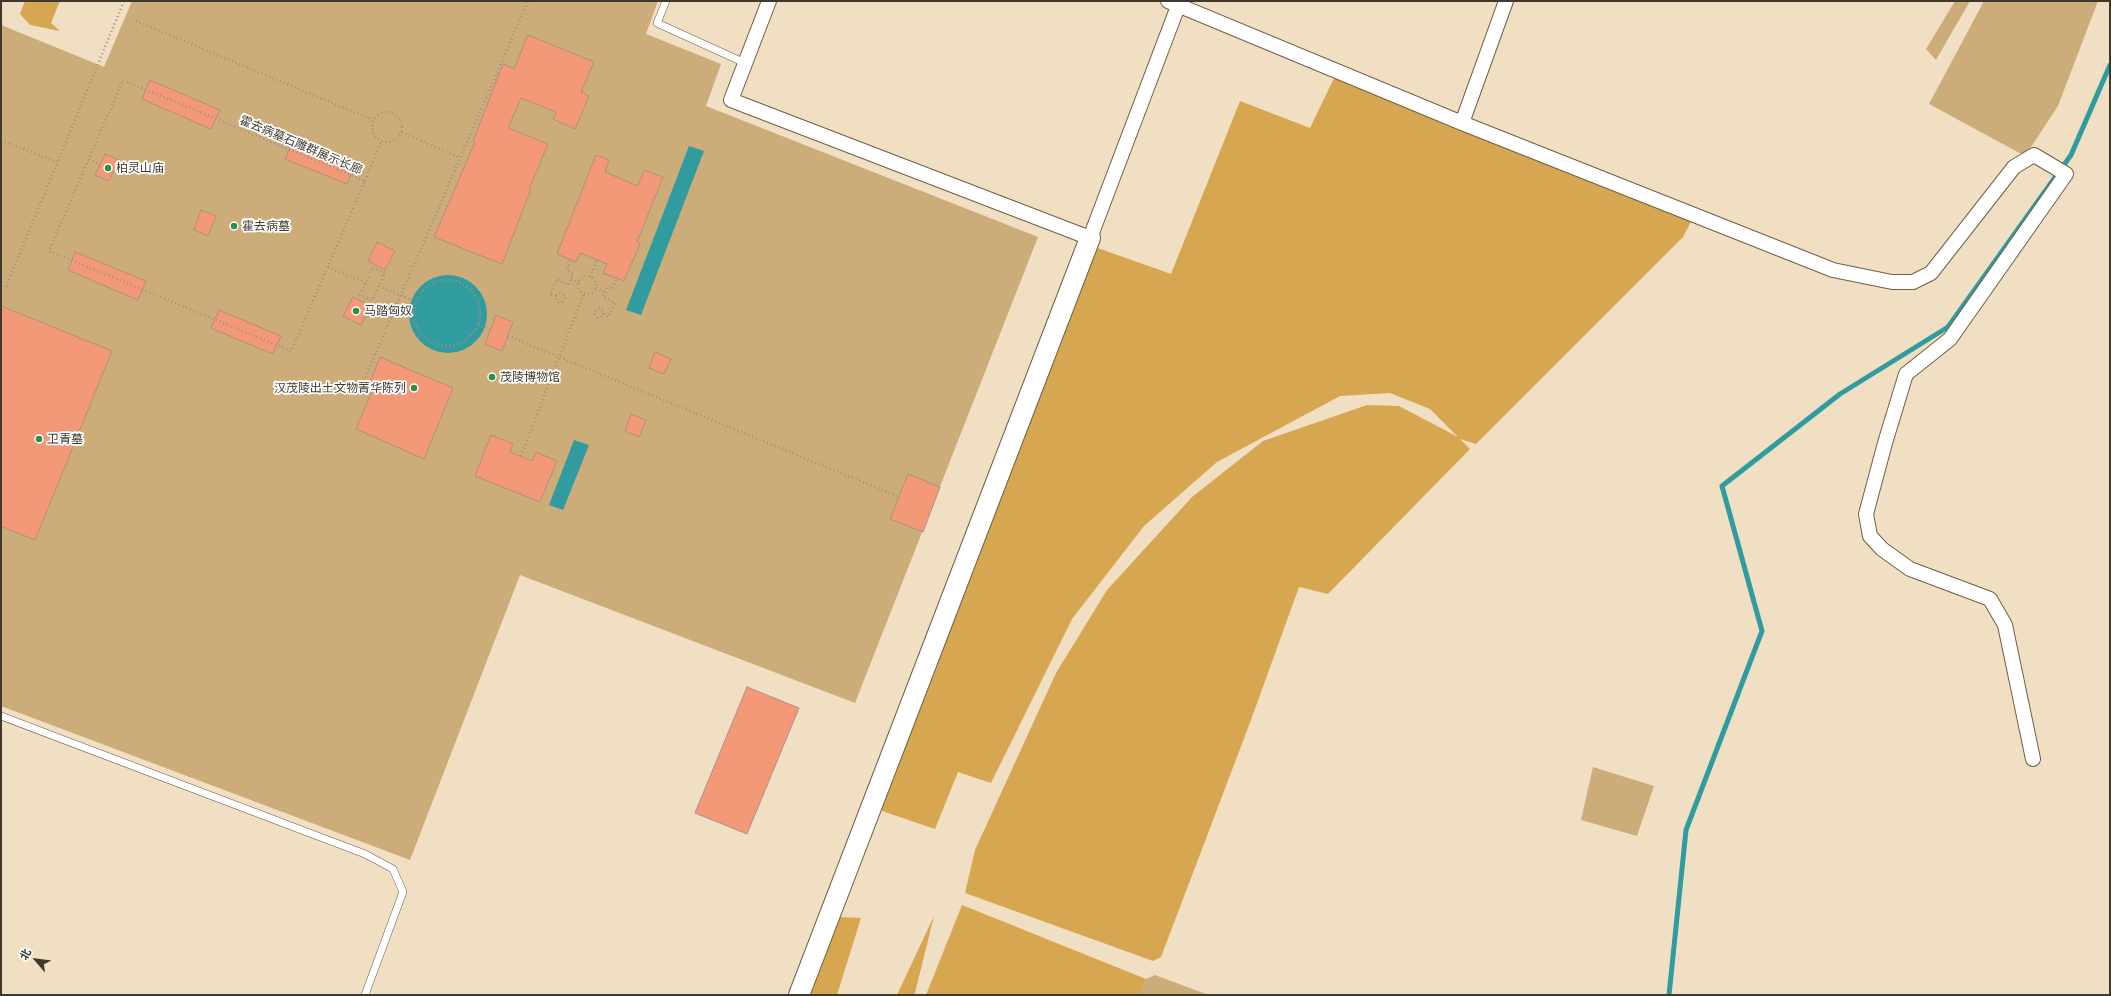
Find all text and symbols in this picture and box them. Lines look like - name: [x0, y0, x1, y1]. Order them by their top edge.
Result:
- street label: 霍去病墓石雕群展示长廊: [237, 113, 365, 177]
- place label: 柏灵山庙: [116, 161, 164, 175]
- marker: 柏灵山庙: [103, 163, 113, 173]
- place label: 霍去病墓: [242, 219, 290, 233]
- marker: 霍去病墓: [229, 221, 239, 231]
- place label: 马踏匈奴: [364, 304, 412, 318]
- marker: 马踏匈奴: [351, 306, 361, 316]
- place label: 茂陵博物馆: [500, 370, 560, 384]
- marker: 茂陵博物馆: [487, 372, 497, 382]
- place label: 汉茂陵出土文物菁华陈列: [274, 381, 406, 395]
- marker: 汉茂陵出土文物菁华陈列: [409, 383, 419, 393]
- place label: 卫青墓: [47, 432, 83, 446]
- marker: 卫青墓: [34, 434, 44, 444]
- north arrow: [16, 940, 56, 980]
- text: 北: [17, 946, 33, 962]

